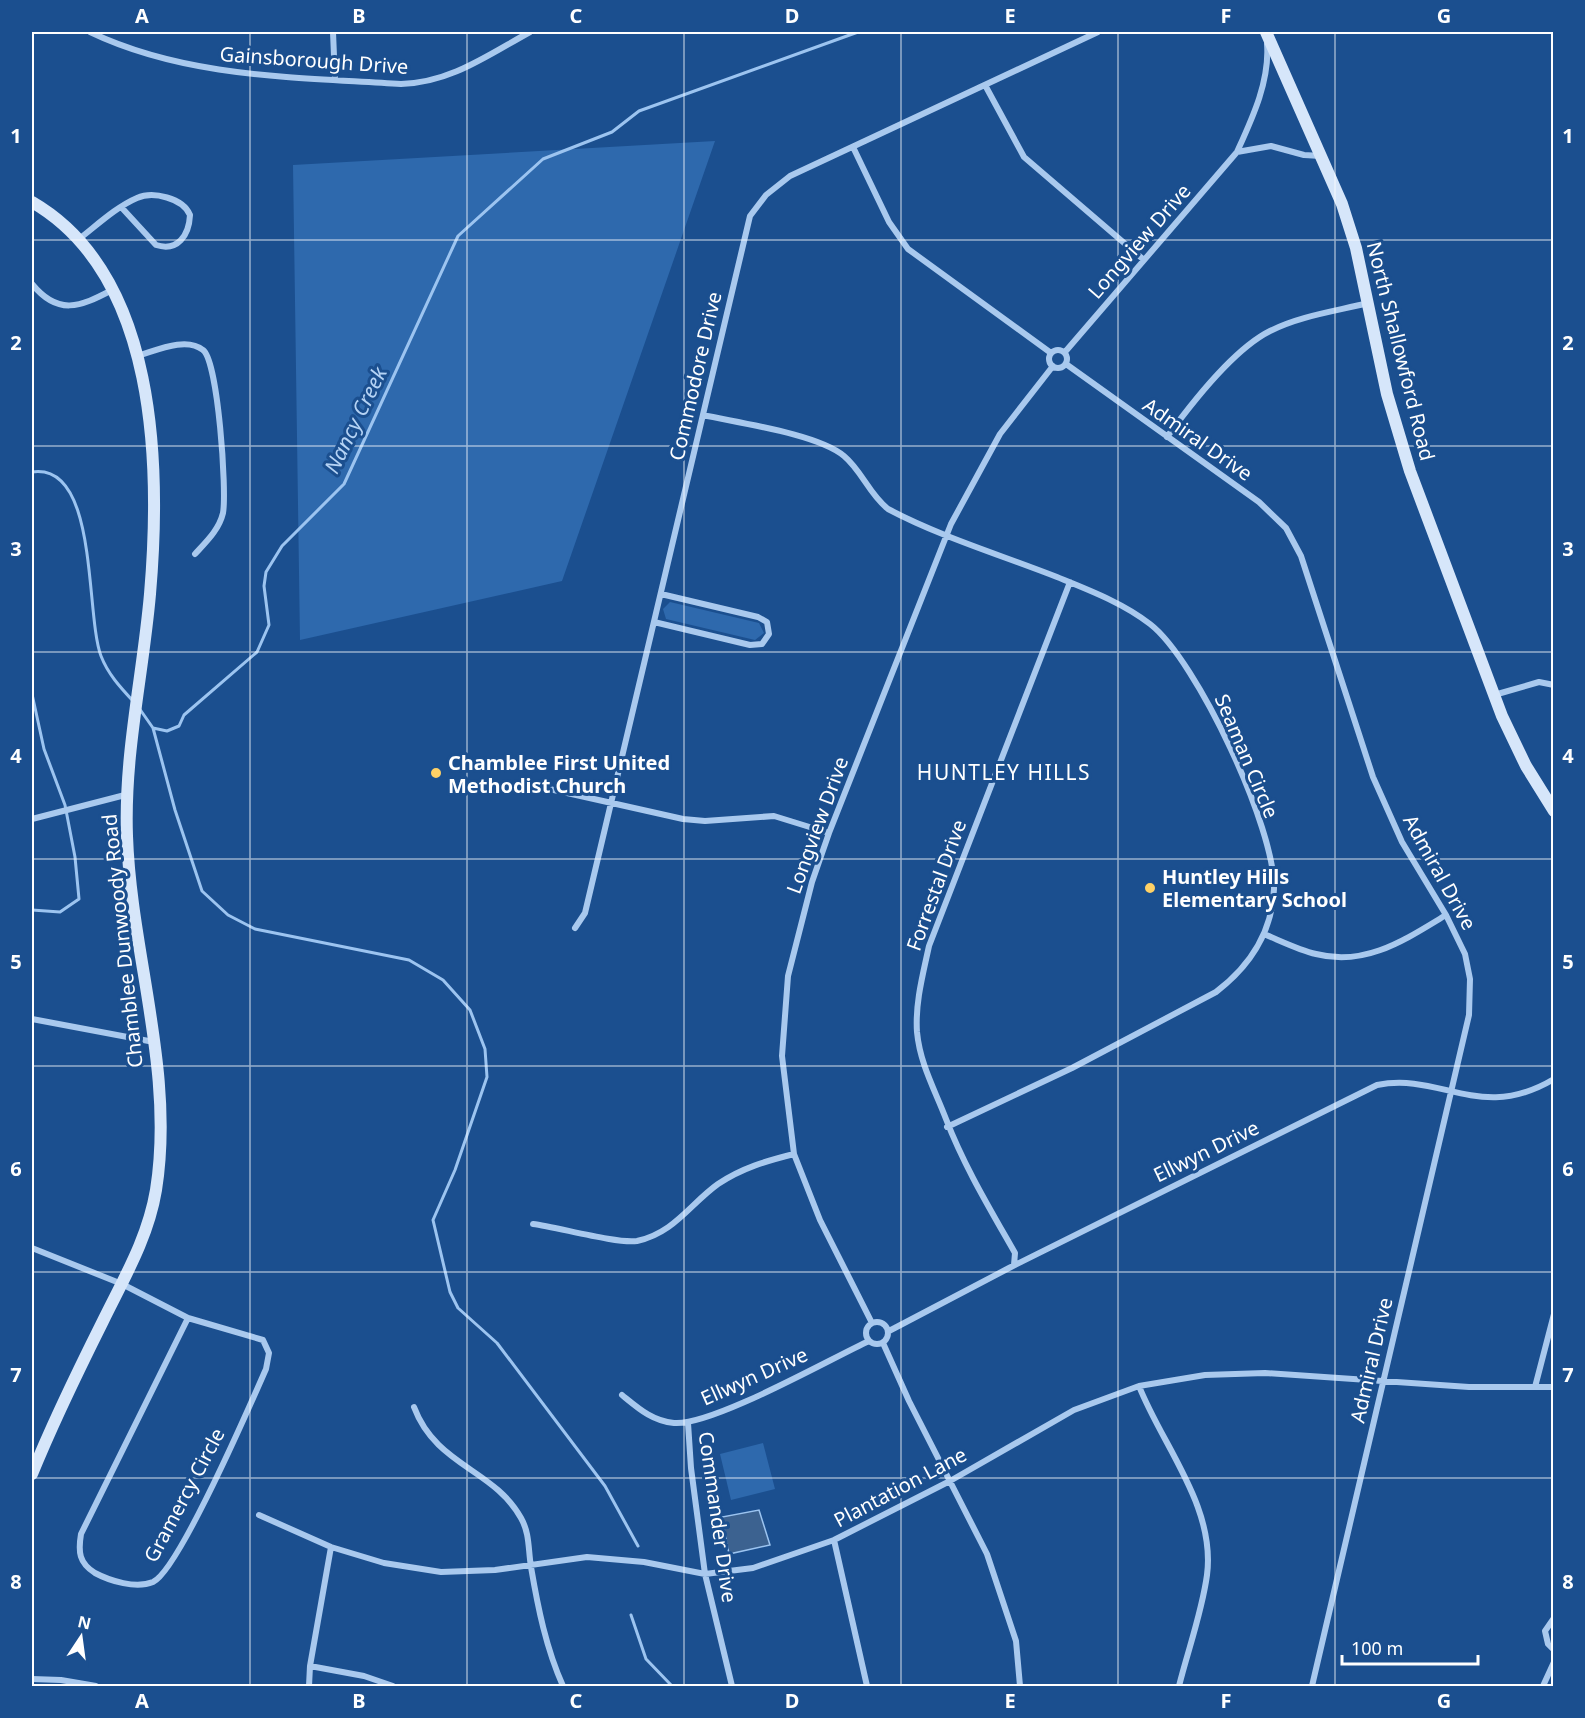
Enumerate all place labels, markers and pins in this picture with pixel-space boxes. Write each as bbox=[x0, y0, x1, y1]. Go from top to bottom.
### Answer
place label: Chamblee First United Methodist Church bbox=[448, 749, 670, 799]
marker: Chamblee First United Methodist Church bbox=[429, 766, 443, 780]
place label: Huntley Hills Elementary School bbox=[1162, 863, 1347, 913]
marker: Huntley Hills Elementary School bbox=[1143, 881, 1157, 895]

